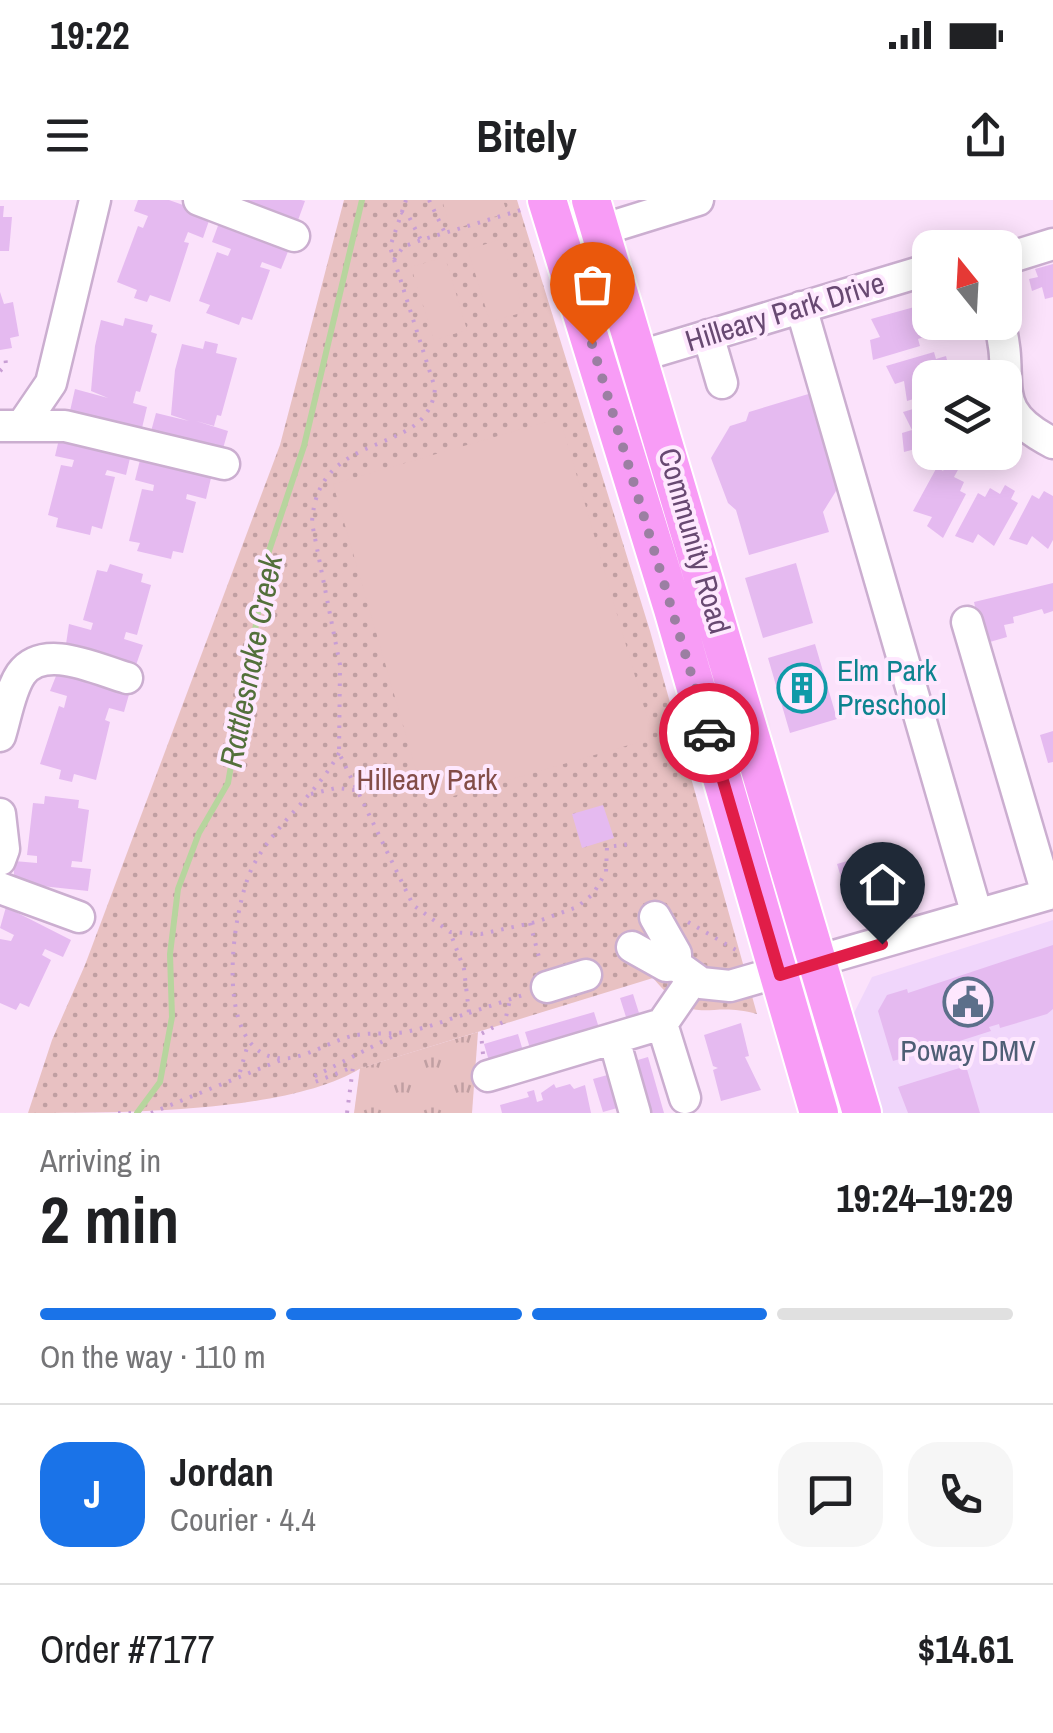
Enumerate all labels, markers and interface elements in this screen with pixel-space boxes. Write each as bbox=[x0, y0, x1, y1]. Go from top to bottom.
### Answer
text: 19:22 bbox=[50, 10, 130, 61]
text: Bitely bbox=[476, 105, 577, 166]
icon: menu bbox=[40, 108, 95, 163]
icon: share bbox=[958, 108, 1013, 163]
north arrow bbox=[912, 230, 1022, 340]
map controls bbox=[912, 230, 1022, 470]
pin bbox=[550, 242, 635, 345]
icon: bag bbox=[565, 257, 620, 312]
street label: Hilleary Park Drive bbox=[680, 262, 889, 360]
button: layers bbox=[912, 360, 1022, 470]
street label: Community Road bbox=[649, 443, 741, 638]
water label: Rattlesnake Creek bbox=[209, 550, 292, 771]
place label: Elm Park Preschool bbox=[837, 650, 946, 724]
building icon: Elm Park Preschool bbox=[776, 662, 828, 714]
courier bbox=[659, 683, 759, 783]
icon: car bbox=[682, 706, 737, 761]
park label: Hilleary Park bbox=[357, 759, 498, 799]
pin bbox=[840, 842, 925, 945]
icon: home bbox=[855, 857, 910, 912]
public building icon: Poway DMV bbox=[942, 976, 994, 1028]
place label: Poway DMV bbox=[900, 1030, 1036, 1070]
text: Arriving in bbox=[40, 1139, 161, 1182]
text: 19:24–19:29 bbox=[836, 1173, 1013, 1224]
text: 2 min bbox=[40, 1176, 179, 1263]
text: On the way · 110 m bbox=[40, 1335, 266, 1378]
button: chat bbox=[778, 1442, 883, 1547]
button: phone bbox=[908, 1442, 1013, 1547]
text: Jordan bbox=[170, 1447, 274, 1498]
text: J bbox=[84, 1469, 101, 1520]
text: Courier · 4.4 bbox=[170, 1498, 316, 1541]
text: Order #7177 bbox=[40, 1624, 215, 1675]
text: $14.61 bbox=[918, 1624, 1013, 1675]

